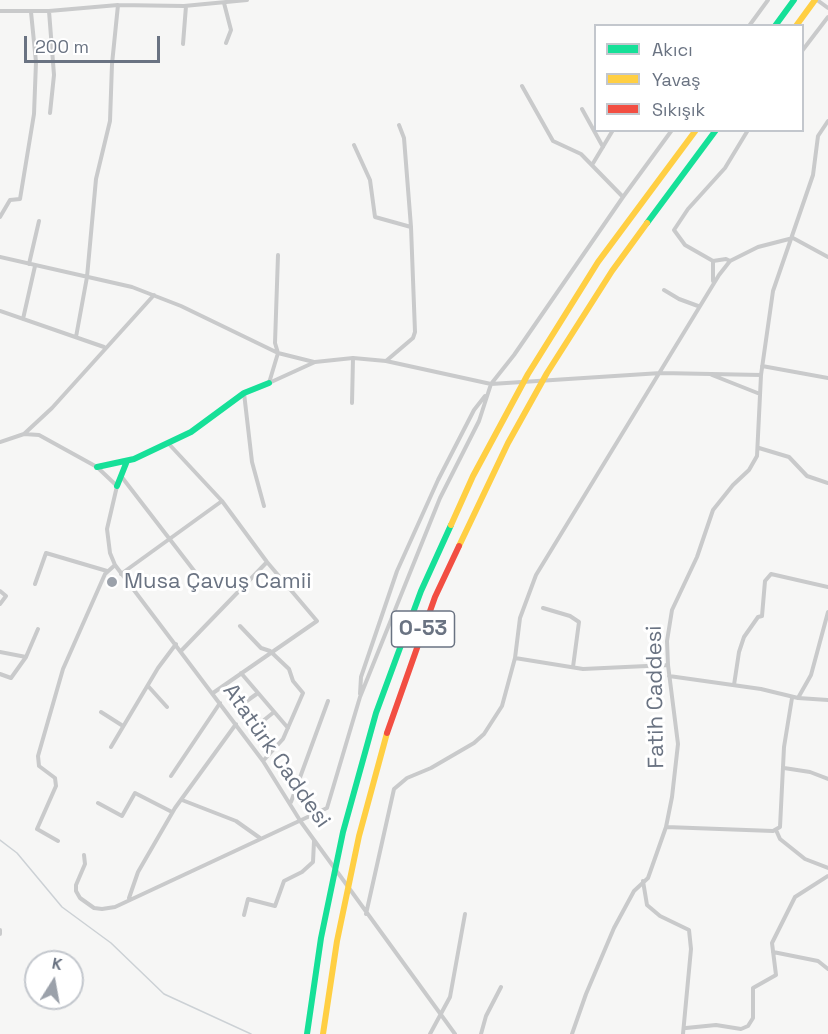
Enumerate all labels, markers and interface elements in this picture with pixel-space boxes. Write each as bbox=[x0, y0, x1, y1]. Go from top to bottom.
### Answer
scale bar bbox=[27, 24, 164, 62]
legend bbox=[594, 24, 804, 132]
text: 200 m bbox=[35, 35, 89, 58]
text: Akıcı bbox=[652, 38, 693, 61]
text: Yavaş bbox=[652, 68, 701, 91]
text: Sıkışık bbox=[652, 98, 705, 121]
place label: Musa Çavuş Camii bbox=[124, 569, 312, 595]
marker: Musa Çavuş Camii bbox=[105, 575, 119, 589]
road number: O-53 bbox=[392, 611, 454, 647]
street label: Fatih Caddesi bbox=[642, 625, 670, 769]
street label: Atatürk Caddesi bbox=[217, 679, 335, 833]
north arrow bbox=[24, 950, 84, 1010]
text: K bbox=[50, 953, 64, 975]

